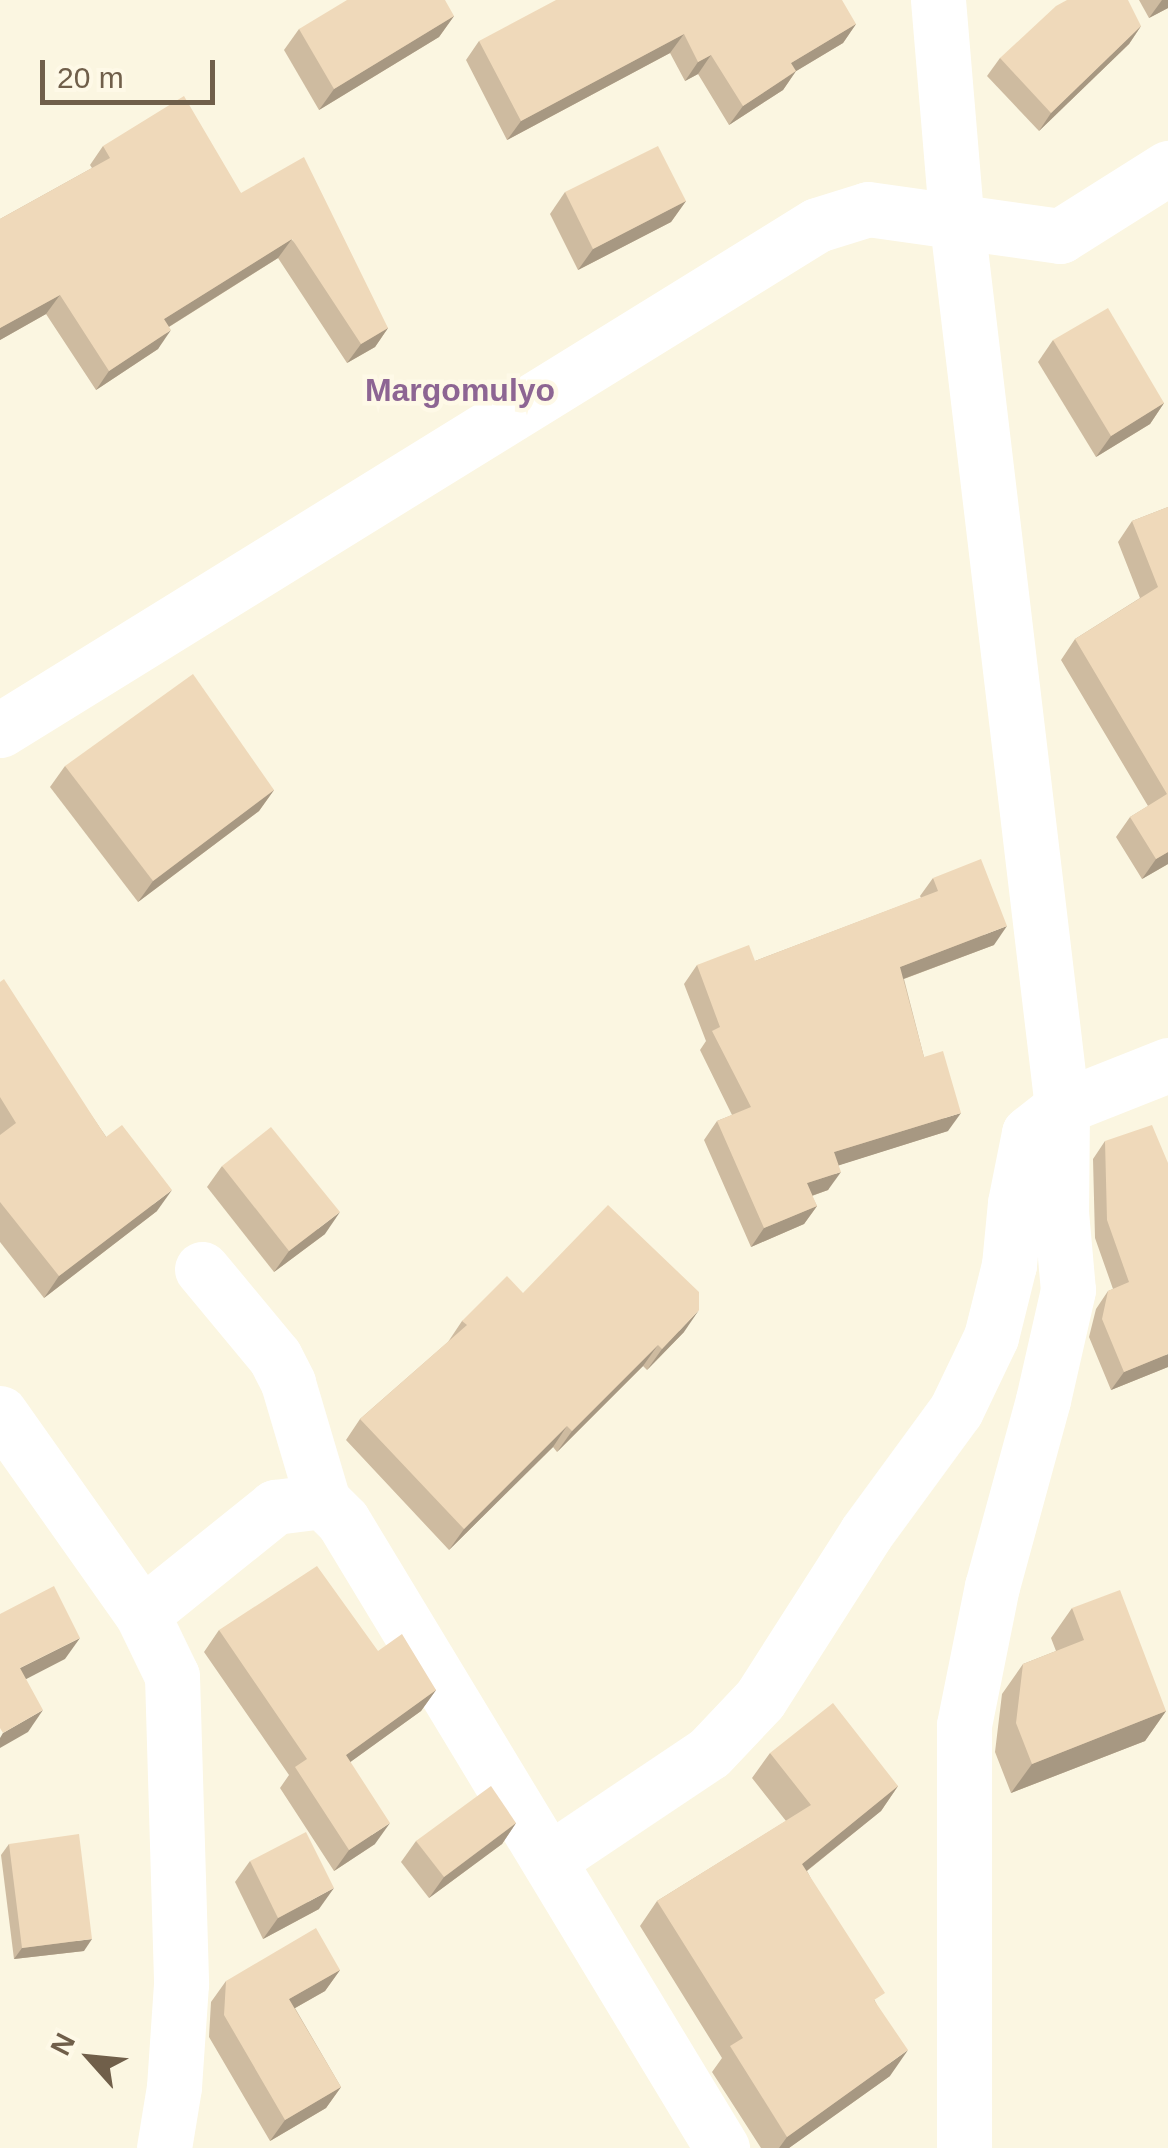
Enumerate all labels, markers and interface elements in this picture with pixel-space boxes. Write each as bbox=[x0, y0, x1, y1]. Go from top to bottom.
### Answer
scale bar bbox=[45, 40, 220, 102]
text: 20 m bbox=[57, 61, 124, 94]
district label: Margomulyo bbox=[365, 371, 555, 409]
north arrow bbox=[40, 2008, 140, 2108]
text: N bbox=[44, 2028, 81, 2060]

